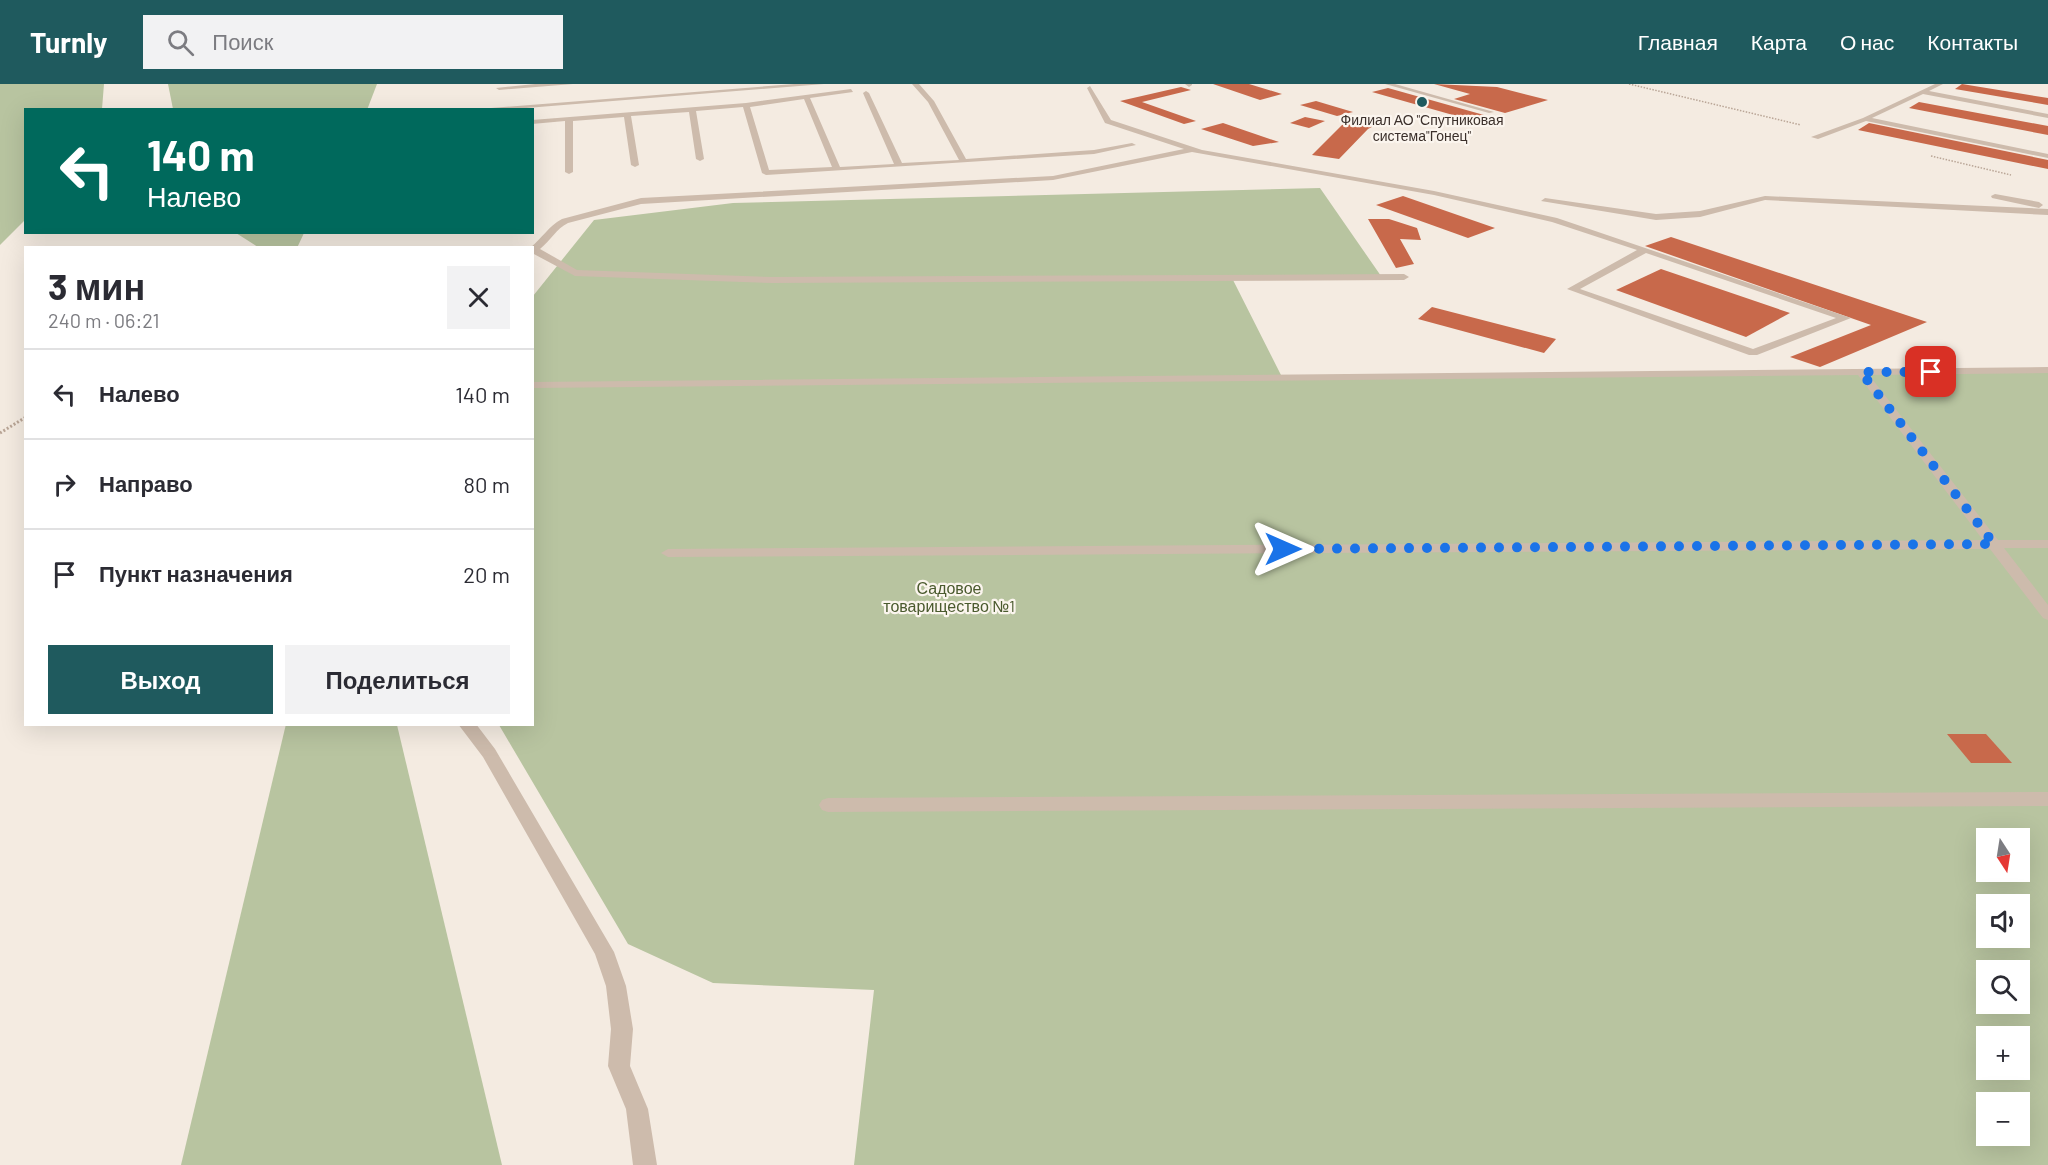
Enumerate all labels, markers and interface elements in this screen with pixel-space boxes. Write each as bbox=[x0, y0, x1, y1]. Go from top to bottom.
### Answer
search box bbox=[143, 15, 563, 69]
text: Turnly bbox=[30, 25, 107, 59]
icon: search bbox=[164, 26, 197, 59]
text: Поиск bbox=[212, 28, 273, 54]
text: Главная bbox=[1638, 29, 1718, 54]
text: Карта bbox=[1751, 29, 1807, 54]
text: О нас bbox=[1840, 29, 1894, 54]
text: Контакты bbox=[1927, 29, 2018, 54]
marker: Филиал АО "Спутниковая система"Гонец" bbox=[1415, 95, 1429, 109]
place label: Филиал АО "Спутниковая система"Гонец" bbox=[1341, 111, 1503, 144]
text: 140 m bbox=[147, 129, 255, 179]
icon: left bbox=[48, 132, 126, 210]
text: Налево bbox=[147, 180, 241, 212]
text: 3 мин bbox=[48, 264, 145, 307]
button: close bbox=[447, 266, 510, 329]
text: 240 m · 06:21 bbox=[48, 308, 160, 332]
pin bbox=[1905, 346, 1956, 397]
icon: arrive bbox=[1914, 355, 1947, 388]
icon: left bbox=[48, 378, 81, 411]
text: Налево bbox=[99, 380, 180, 406]
text: 140 m bbox=[455, 381, 510, 407]
icon: right bbox=[48, 468, 81, 501]
text: Направо bbox=[99, 470, 193, 496]
text: 80 m bbox=[464, 471, 510, 497]
position arrow bbox=[1251, 517, 1315, 581]
icon: arrive bbox=[48, 558, 81, 591]
text: Пункт назначения bbox=[99, 560, 293, 586]
text: 20 m bbox=[463, 561, 510, 587]
park label: Садовое товарищество №1 bbox=[883, 578, 1015, 615]
button: Выход bbox=[48, 645, 273, 714]
button: Поделиться bbox=[285, 645, 510, 714]
north arrow bbox=[1976, 828, 2030, 882]
map controls bbox=[1976, 828, 2030, 1146]
button: sound bbox=[1976, 894, 2030, 948]
button: search bbox=[1976, 960, 2030, 1014]
button: + bbox=[1976, 1026, 2030, 1080]
button: − bbox=[1976, 1092, 2030, 1146]

